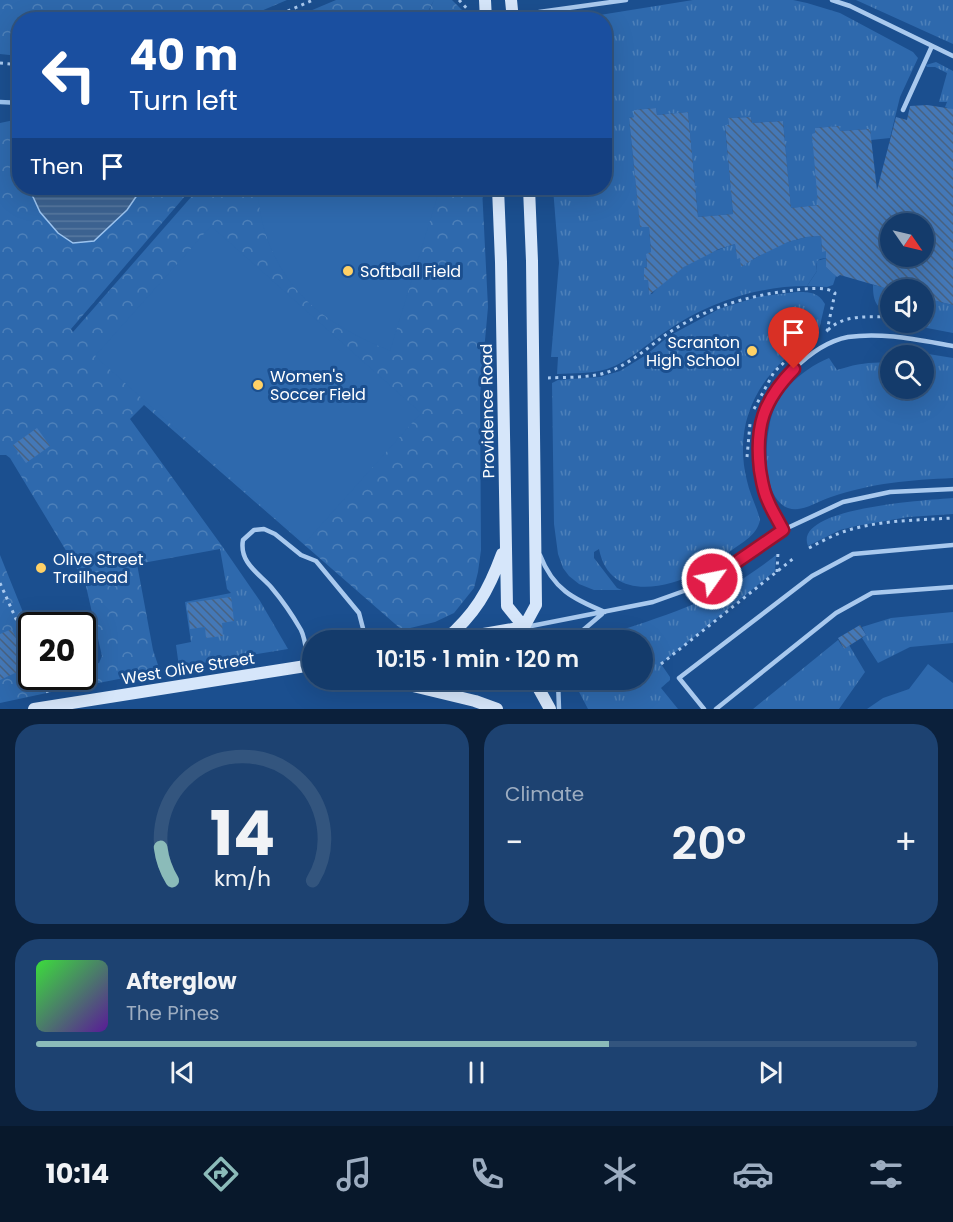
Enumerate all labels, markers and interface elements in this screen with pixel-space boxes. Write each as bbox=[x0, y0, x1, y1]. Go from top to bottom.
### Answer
text: 40 m bbox=[129, 26, 238, 85]
icon: left bbox=[30, 36, 108, 114]
text: Turn left bbox=[129, 82, 238, 119]
icon: arrive bbox=[96, 150, 129, 183]
text: Then bbox=[30, 151, 84, 182]
north arrow bbox=[880, 213, 934, 267]
map controls bbox=[880, 213, 934, 399]
place label: Softball Field bbox=[360, 260, 461, 283]
marker: Softball Field bbox=[341, 264, 355, 278]
button: sound bbox=[880, 279, 934, 333]
pin bbox=[768, 307, 819, 369]
icon: arrive bbox=[777, 316, 810, 349]
place label: Scranton High School bbox=[646, 331, 740, 372]
street label: Providence Road bbox=[475, 343, 500, 479]
marker: Scranton High School bbox=[745, 344, 759, 358]
button: search bbox=[880, 345, 934, 399]
place label: Women's Soccer Field bbox=[270, 365, 366, 406]
marker: Women's Soccer Field bbox=[251, 378, 265, 392]
position arrow bbox=[680, 547, 744, 611]
place label: Olive Street Trailhead bbox=[53, 548, 144, 589]
marker: Olive Street Trailhead bbox=[34, 561, 48, 575]
speed limit sign: 20 bbox=[18, 612, 96, 690]
text: 10:15 · 1 min · 120 m bbox=[376, 644, 579, 675]
street label: West Olive Street bbox=[120, 647, 256, 690]
text: Climate bbox=[505, 780, 584, 808]
text: 14 bbox=[209, 789, 275, 877]
text: 20° bbox=[671, 812, 746, 875]
text: − bbox=[505, 819, 523, 866]
text: + bbox=[894, 819, 917, 866]
text: km/h bbox=[213, 863, 271, 894]
text: Afterglow bbox=[126, 966, 237, 997]
text: The Pines bbox=[126, 999, 220, 1027]
icon: previous bbox=[166, 1056, 199, 1089]
icon: pause bbox=[460, 1056, 493, 1089]
icon: next bbox=[754, 1056, 787, 1089]
icon: directions bbox=[200, 1153, 242, 1195]
icon: music bbox=[333, 1153, 375, 1195]
icon: phone bbox=[466, 1153, 508, 1195]
icon: climate bbox=[599, 1153, 641, 1195]
icon: car bbox=[732, 1153, 774, 1195]
icon: filters bbox=[865, 1153, 907, 1195]
text: 10:14 bbox=[46, 1155, 109, 1192]

